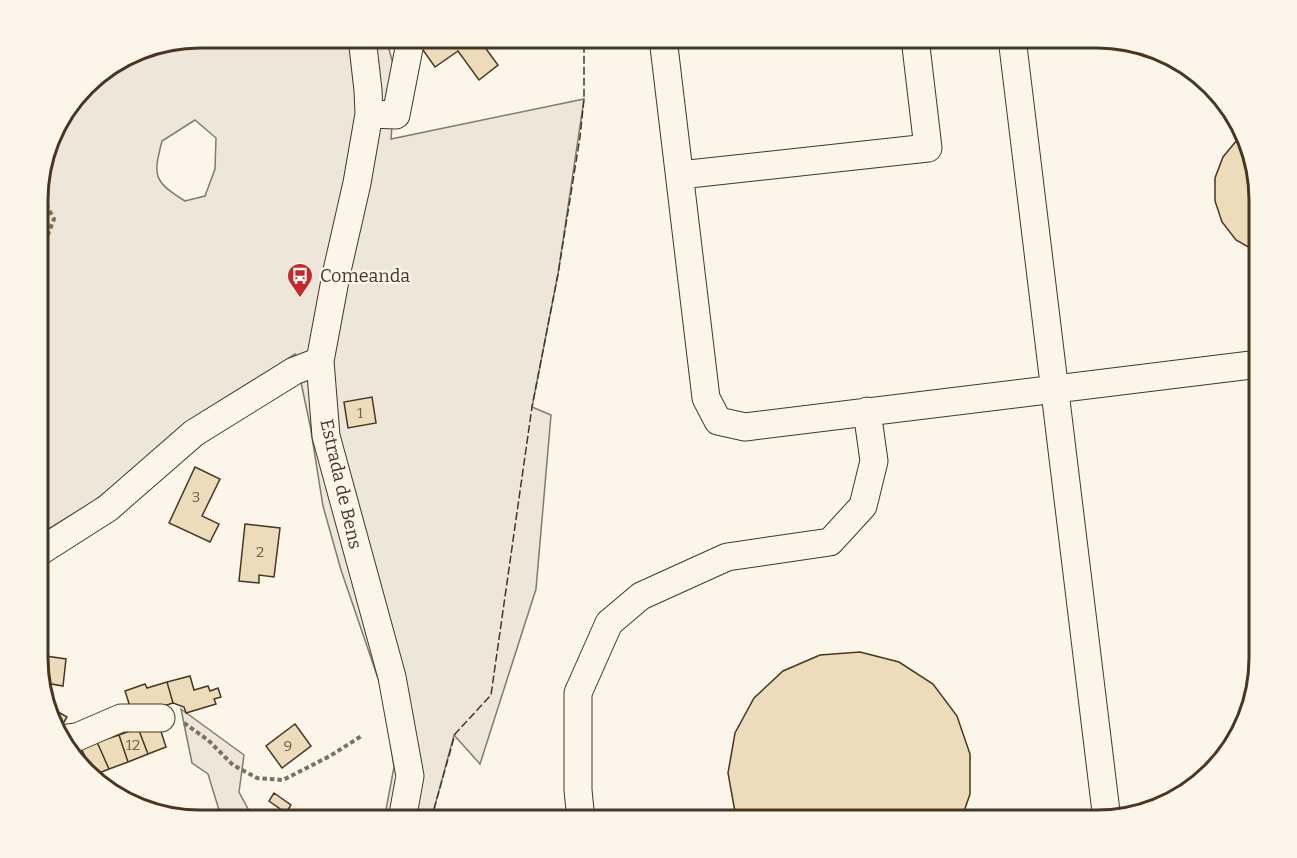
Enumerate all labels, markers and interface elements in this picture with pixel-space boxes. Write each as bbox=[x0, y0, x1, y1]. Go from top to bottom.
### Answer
bus stop icon: Comeanda bbox=[285, 261, 315, 299]
place label: Comeanda bbox=[320, 265, 410, 287]
house number: 1 bbox=[357, 404, 363, 422]
street label: Estrada de Bens bbox=[315, 417, 367, 551]
house number: 3 bbox=[192, 488, 200, 506]
house number: 2 bbox=[256, 543, 264, 561]
house number: 12 bbox=[126, 736, 140, 754]
house number: 9 bbox=[284, 737, 292, 755]

